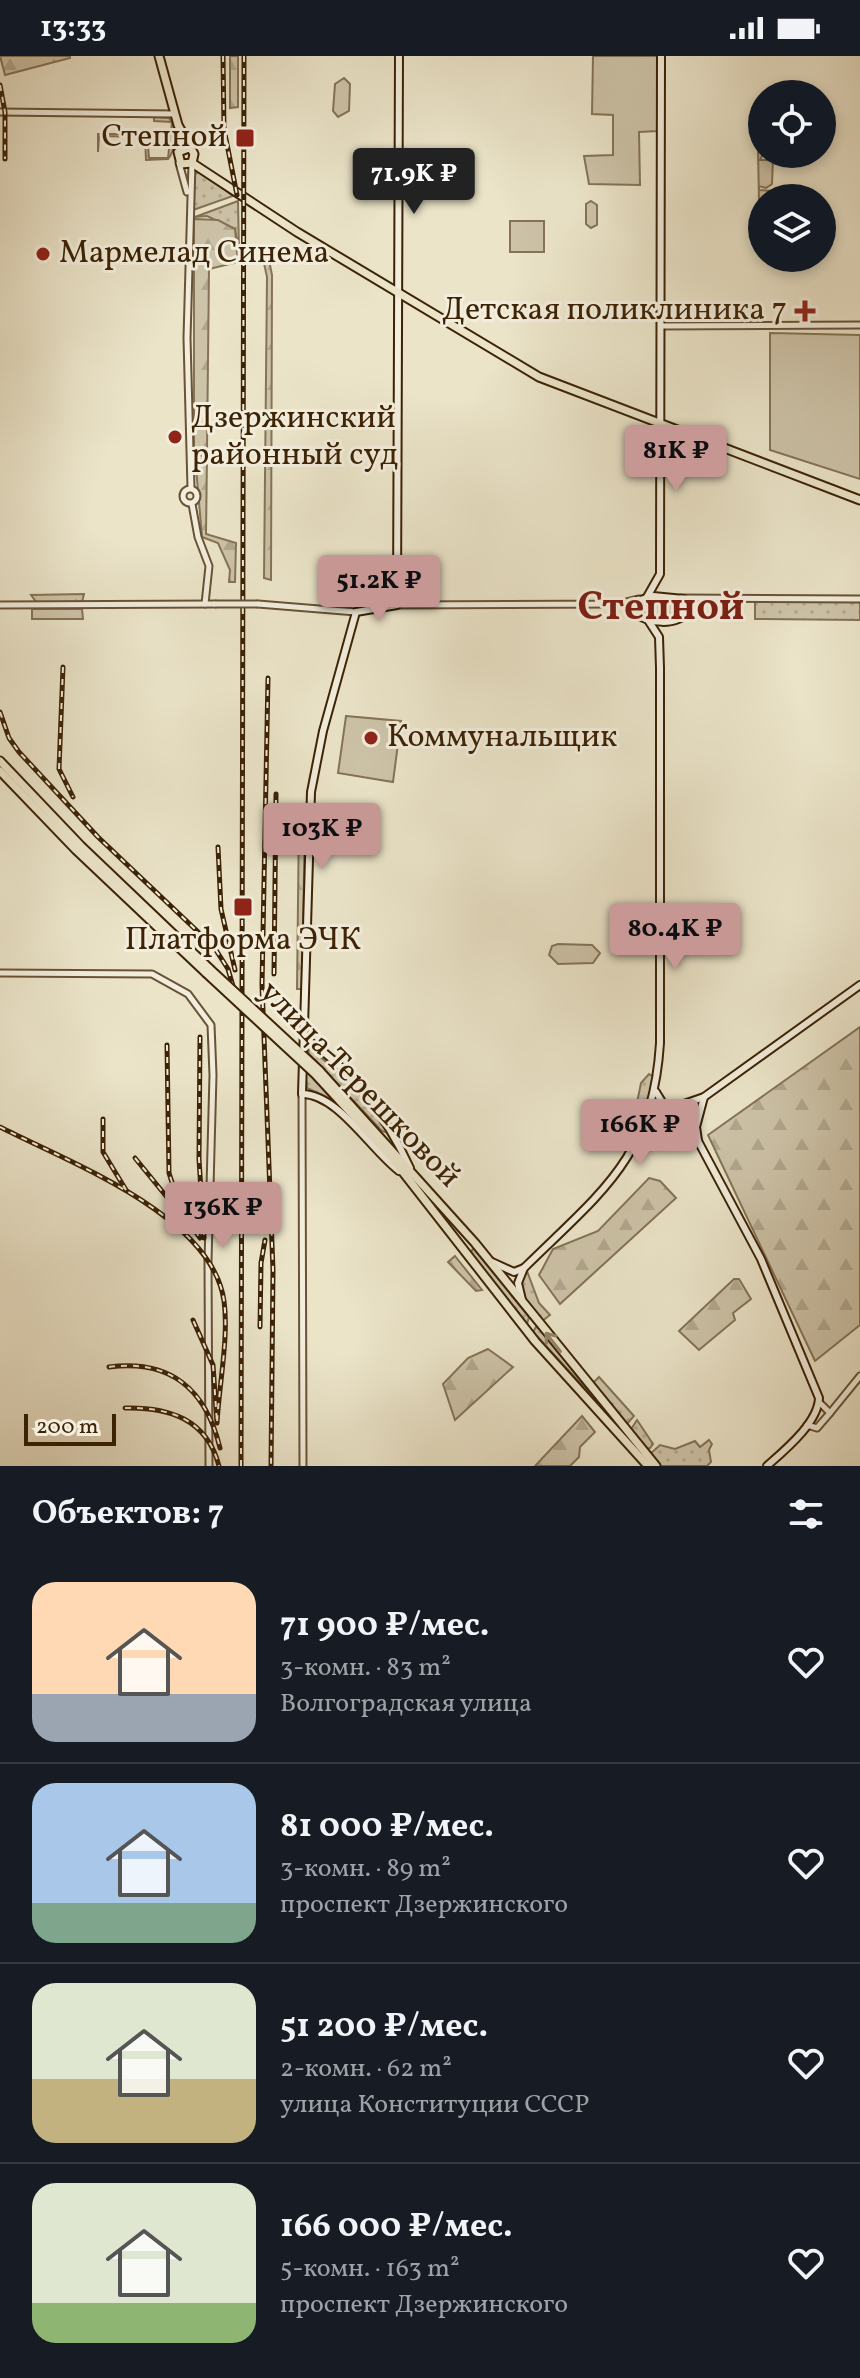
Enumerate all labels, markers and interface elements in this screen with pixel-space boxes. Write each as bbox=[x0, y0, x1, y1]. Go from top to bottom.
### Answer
text: 13:33 bbox=[40, 7, 106, 49]
map controls bbox=[748, 80, 836, 272]
button: locate bbox=[748, 80, 836, 168]
place label: Степной bbox=[101, 116, 227, 160]
marker: Степной bbox=[234, 127, 256, 149]
pin: 71.9K ₽ bbox=[340, 148, 488, 216]
text: 71.9K ₽ bbox=[371, 156, 457, 192]
button: layers bbox=[748, 184, 836, 272]
place label: Мармелад Синема bbox=[59, 232, 330, 276]
marker: Мармелад Синема bbox=[34, 245, 52, 263]
place label: Детская поликлиника 7 bbox=[442, 289, 787, 333]
marker: Детская поликлиника 7 bbox=[794, 300, 816, 322]
place label: Дзержинский районный суд bbox=[191, 397, 398, 478]
pin: 81K ₽ bbox=[620, 425, 732, 493]
marker: Дзержинский районный суд bbox=[166, 428, 184, 446]
text: 81K ₽ bbox=[643, 433, 709, 469]
pin: 51.2K ₽ bbox=[305, 555, 453, 623]
text: 51.2K ₽ bbox=[336, 563, 422, 599]
district label: Степной bbox=[577, 581, 745, 637]
place label: Коммунальщик bbox=[387, 716, 617, 760]
marker: Коммунальщик bbox=[362, 729, 380, 747]
pin: 103K ₽ bbox=[257, 803, 387, 871]
text: 103K ₽ bbox=[281, 811, 363, 847]
marker: Платформа ЭЧК bbox=[232, 896, 254, 918]
pin: 80.4K ₽ bbox=[601, 903, 749, 971]
text: 80.4K ₽ bbox=[627, 911, 723, 947]
place label: Платформа ЭЧК bbox=[125, 919, 361, 963]
street label: улица Терешковой bbox=[248, 972, 470, 1198]
pin: 166K ₽ bbox=[575, 1099, 705, 1167]
text: 166K ₽ bbox=[600, 1107, 680, 1143]
pin: 136K ₽ bbox=[158, 1182, 288, 1250]
text: 136K ₽ bbox=[183, 1190, 263, 1226]
one-way arrow bbox=[544, 1332, 561, 1353]
scale bar bbox=[24, 1410, 116, 1446]
text: 200 m bbox=[36, 1412, 98, 1443]
text: Объектов: 7 bbox=[32, 1491, 224, 1538]
icon: filters bbox=[784, 1492, 828, 1536]
text: 71 900 ₽/мес. bbox=[280, 1603, 490, 1650]
icon: home bbox=[96, 1614, 192, 1710]
icon: heart bbox=[784, 1640, 828, 1684]
text: 3-комн. · 83 m² bbox=[280, 1650, 451, 1686]
text: Волгоградская улица bbox=[280, 1686, 532, 1722]
text: 81 000 ₽/мес. bbox=[280, 1804, 494, 1851]
icon: home bbox=[96, 1815, 192, 1911]
icon: heart bbox=[784, 1841, 828, 1885]
text: 3-комн. · 89 m² bbox=[280, 1851, 451, 1887]
text: проспект Дзержинского bbox=[280, 1887, 568, 1923]
text: 51 200 ₽/мес. bbox=[280, 2004, 488, 2051]
icon: home bbox=[96, 2015, 192, 2111]
icon: heart bbox=[784, 2041, 828, 2085]
text: 2-комн. · 62 m² bbox=[280, 2051, 452, 2087]
text: улица Конституции СССР bbox=[280, 2087, 589, 2123]
text: 166 000 ₽/мес. bbox=[280, 2204, 513, 2251]
icon: home bbox=[96, 2215, 192, 2311]
icon: heart bbox=[784, 2241, 828, 2285]
text: 5-комн. · 163 m² bbox=[280, 2251, 460, 2287]
text: проспект Дзержинского bbox=[280, 2287, 568, 2323]

